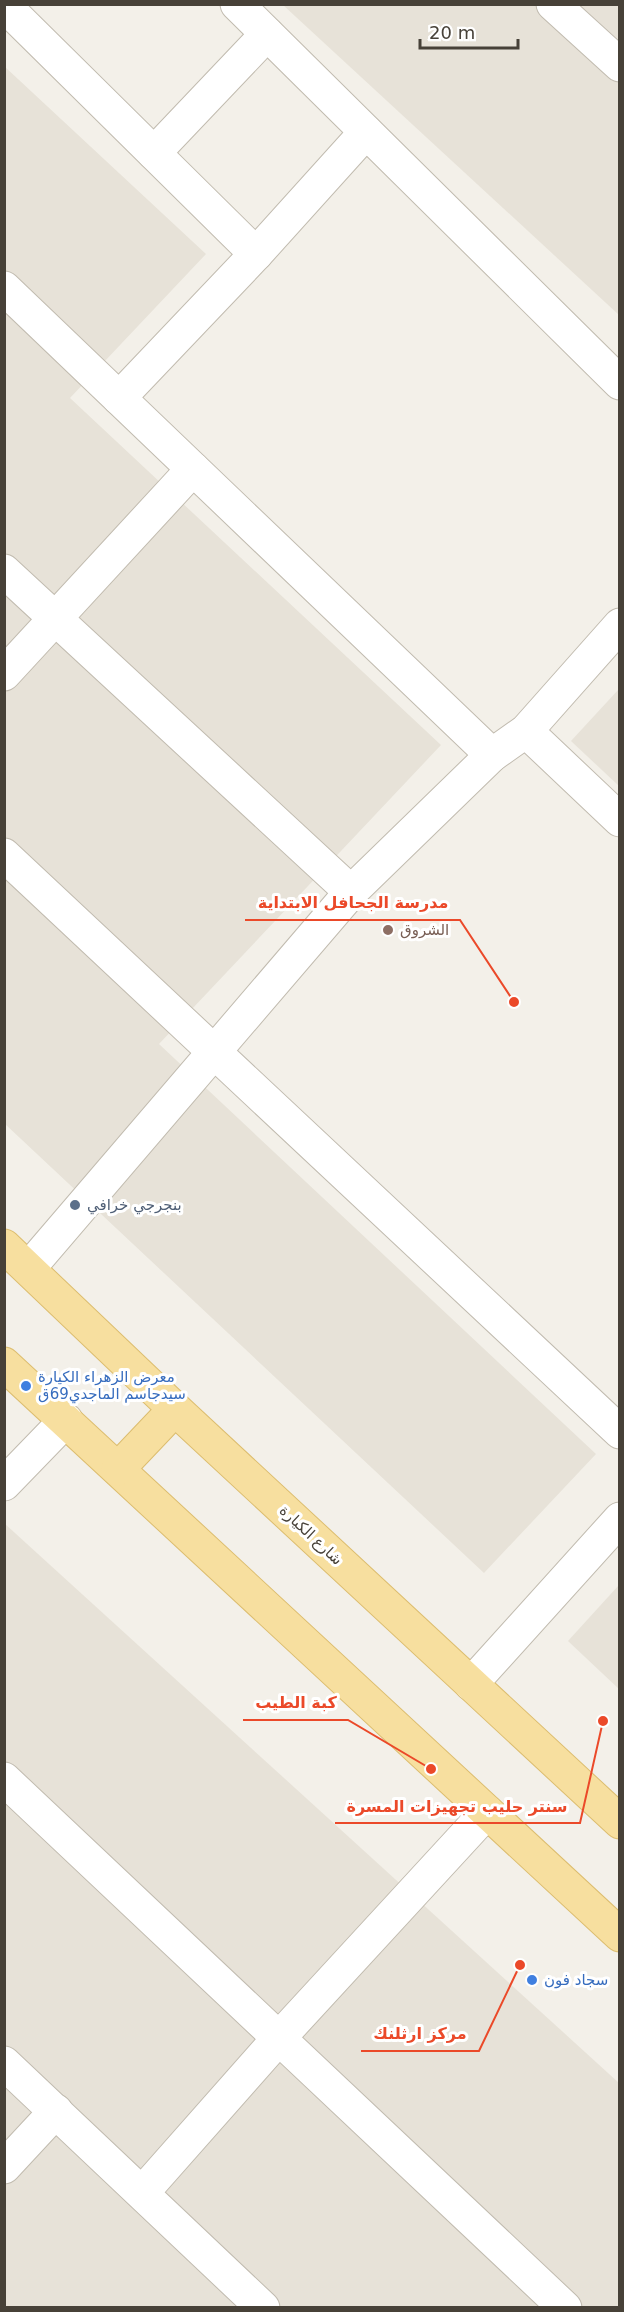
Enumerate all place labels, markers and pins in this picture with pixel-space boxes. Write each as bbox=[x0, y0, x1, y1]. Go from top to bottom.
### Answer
callout: مدرسة الجحافل الابتداية bbox=[245, 886, 460, 920]
place label: الشروق bbox=[400, 921, 449, 939]
marker: الشروق bbox=[381, 923, 395, 937]
place label: بنجرجي خرافي bbox=[87, 1196, 182, 1215]
marker: بنجرجي خرافي bbox=[68, 1198, 82, 1212]
place label: معرض الزهراء الكيارة سيدجاسم الماجدي69ق bbox=[38, 1368, 186, 1404]
marker: معرض الزهراء الكيارة سيدجاسم الماجدي69ق bbox=[19, 1379, 33, 1393]
callout: كبة الطيب bbox=[243, 1686, 348, 1720]
callout: سنتر حليب تجهيزات المسرة bbox=[335, 1789, 580, 1823]
place label: سجاد فون bbox=[544, 1971, 608, 1989]
marker: سجاد فون bbox=[525, 1973, 539, 1987]
callout: مركز ارثلنك bbox=[361, 2017, 479, 2051]

